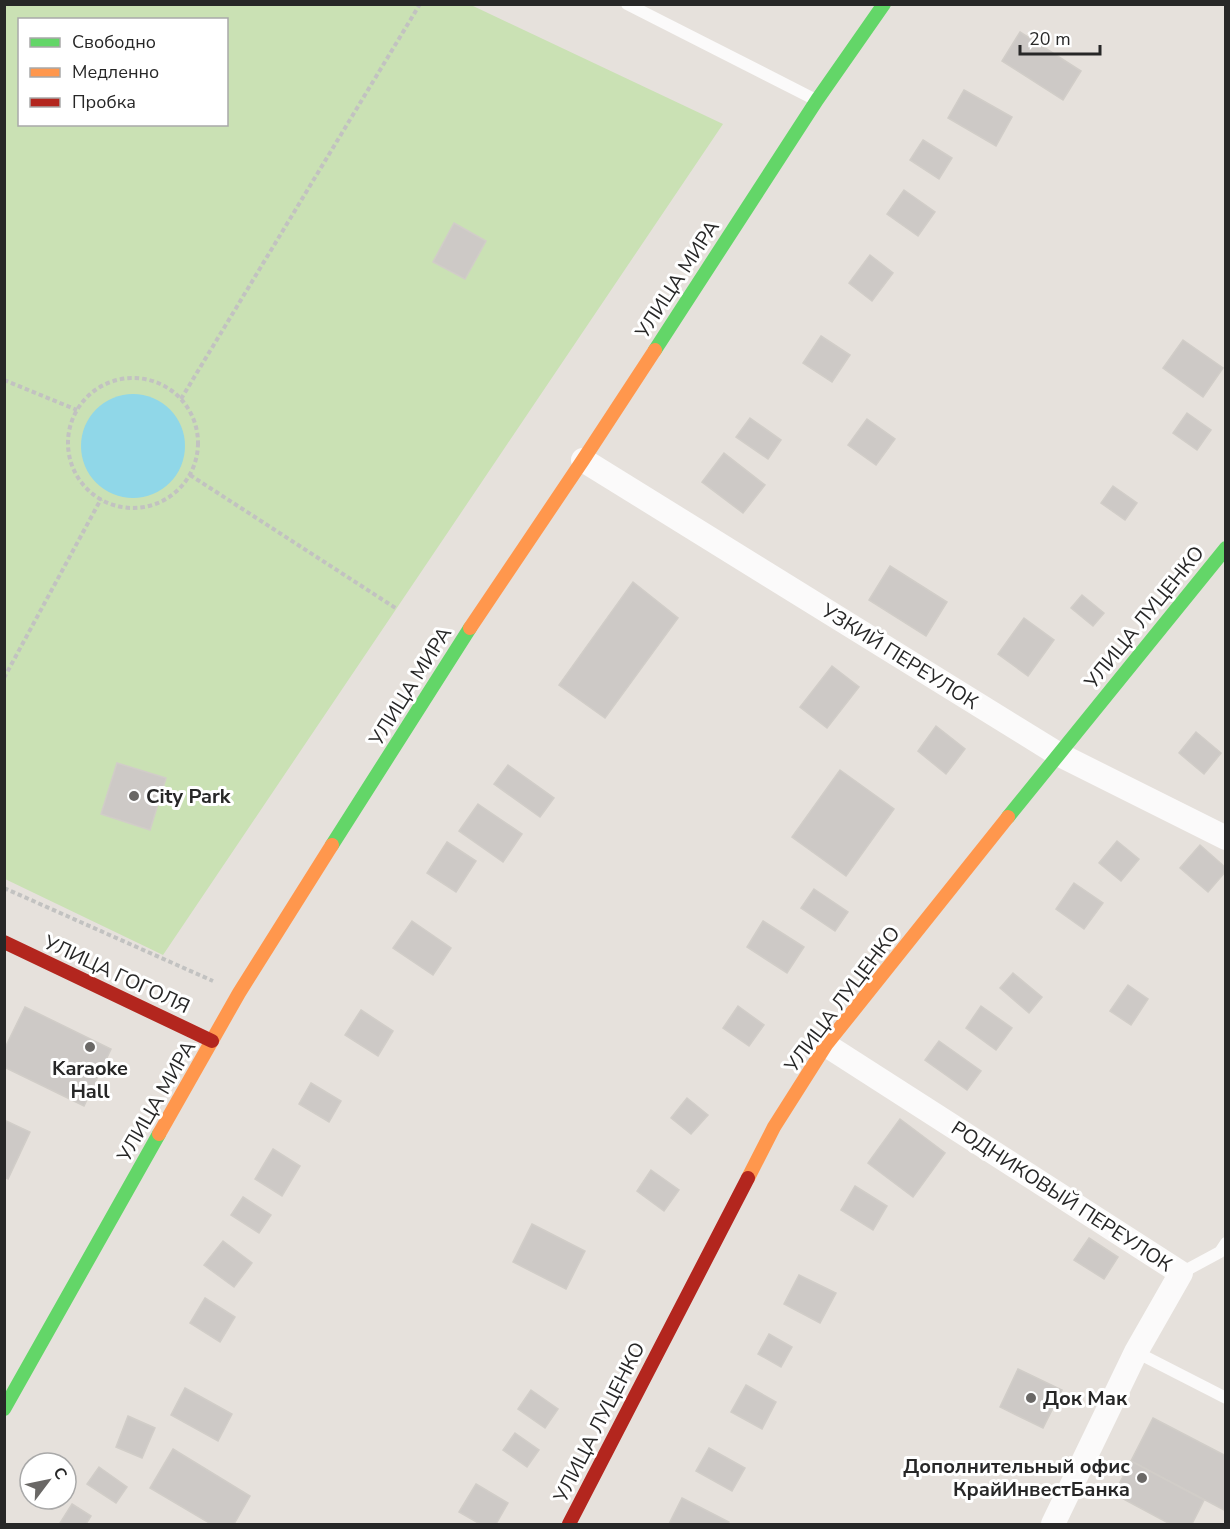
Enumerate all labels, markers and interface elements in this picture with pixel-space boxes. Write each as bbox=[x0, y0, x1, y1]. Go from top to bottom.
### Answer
legend bbox=[18, 18, 228, 126]
scale bar bbox=[1020, 18, 1100, 56]
text: 20 m bbox=[1029, 27, 1071, 51]
text: Свободно bbox=[72, 30, 156, 54]
text: Медленно bbox=[72, 60, 159, 84]
text: Пробка bbox=[72, 90, 136, 114]
street label: УЛИЦА МИРА bbox=[629, 215, 726, 344]
street label: УЛИЦА ЛУЦЕНКО bbox=[1078, 540, 1210, 695]
street label: УЗКИЙ ПЕРЕУЛОК bbox=[815, 597, 983, 716]
street label: УЛИЦА МИРА bbox=[362, 621, 458, 752]
place label: City Park bbox=[146, 783, 232, 810]
marker: City Park bbox=[127, 789, 141, 803]
street label: УЛИЦА ЛУЦЕНКО bbox=[778, 921, 906, 1079]
street label: УЛИЦА ГОГОЛЯ bbox=[38, 928, 194, 1020]
street label: УЛИЦА МИРА bbox=[110, 1035, 202, 1168]
marker: Karaoke Hall bbox=[83, 1040, 97, 1054]
place label: Karaoke Hall bbox=[52, 1055, 128, 1105]
street label: РОДНИКОВЫЙ ПЕРЕУЛОК bbox=[946, 1115, 1178, 1278]
street label: УЛИЦА ЛУЦЕНКО bbox=[547, 1337, 652, 1508]
place label: Док Мак bbox=[1043, 1385, 1128, 1412]
marker: Док Мак bbox=[1024, 1391, 1038, 1405]
north arrow bbox=[18, 1451, 78, 1511]
place label: Дополнительный офис КрайИнвестБанка bbox=[903, 1453, 1130, 1503]
text: С bbox=[48, 1463, 72, 1484]
marker: Дополнительный офис КрайИнвестБанка bbox=[1135, 1471, 1149, 1485]

